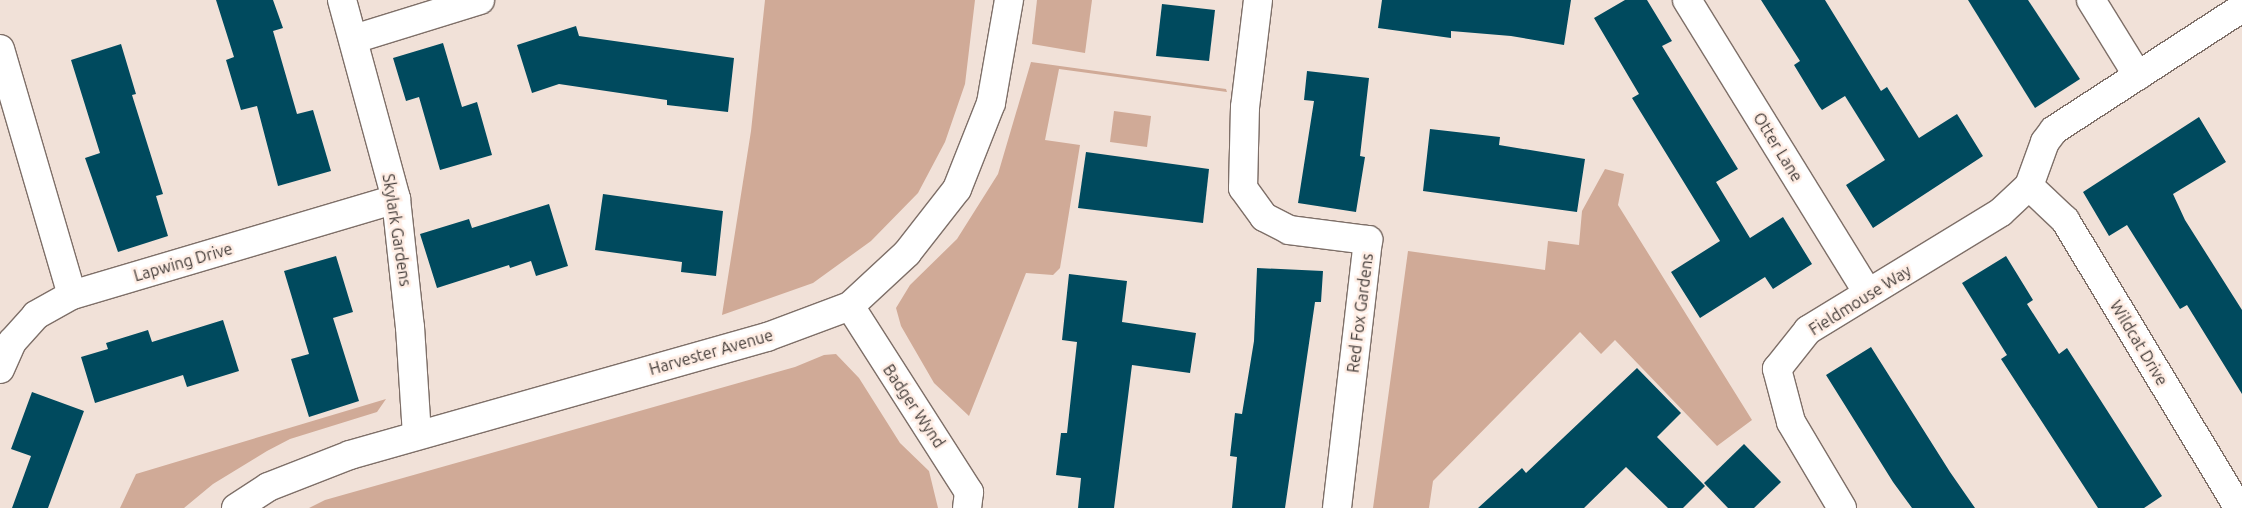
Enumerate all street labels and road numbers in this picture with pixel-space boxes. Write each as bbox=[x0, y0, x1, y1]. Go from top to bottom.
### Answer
street label: Otter Lane bbox=[1749, 109, 1807, 185]
street label: Skylark Gardens bbox=[379, 172, 415, 288]
street label: Lapwing Drive bbox=[131, 239, 235, 285]
street label: Red Fox Gardens bbox=[1343, 252, 1377, 374]
street label: Fieldmouse Way bbox=[1805, 261, 1915, 339]
street label: Wildcat Drive bbox=[2106, 297, 2172, 389]
street label: Harvester Avenue bbox=[647, 325, 775, 379]
street label: Badger Wynd bbox=[879, 361, 949, 451]

